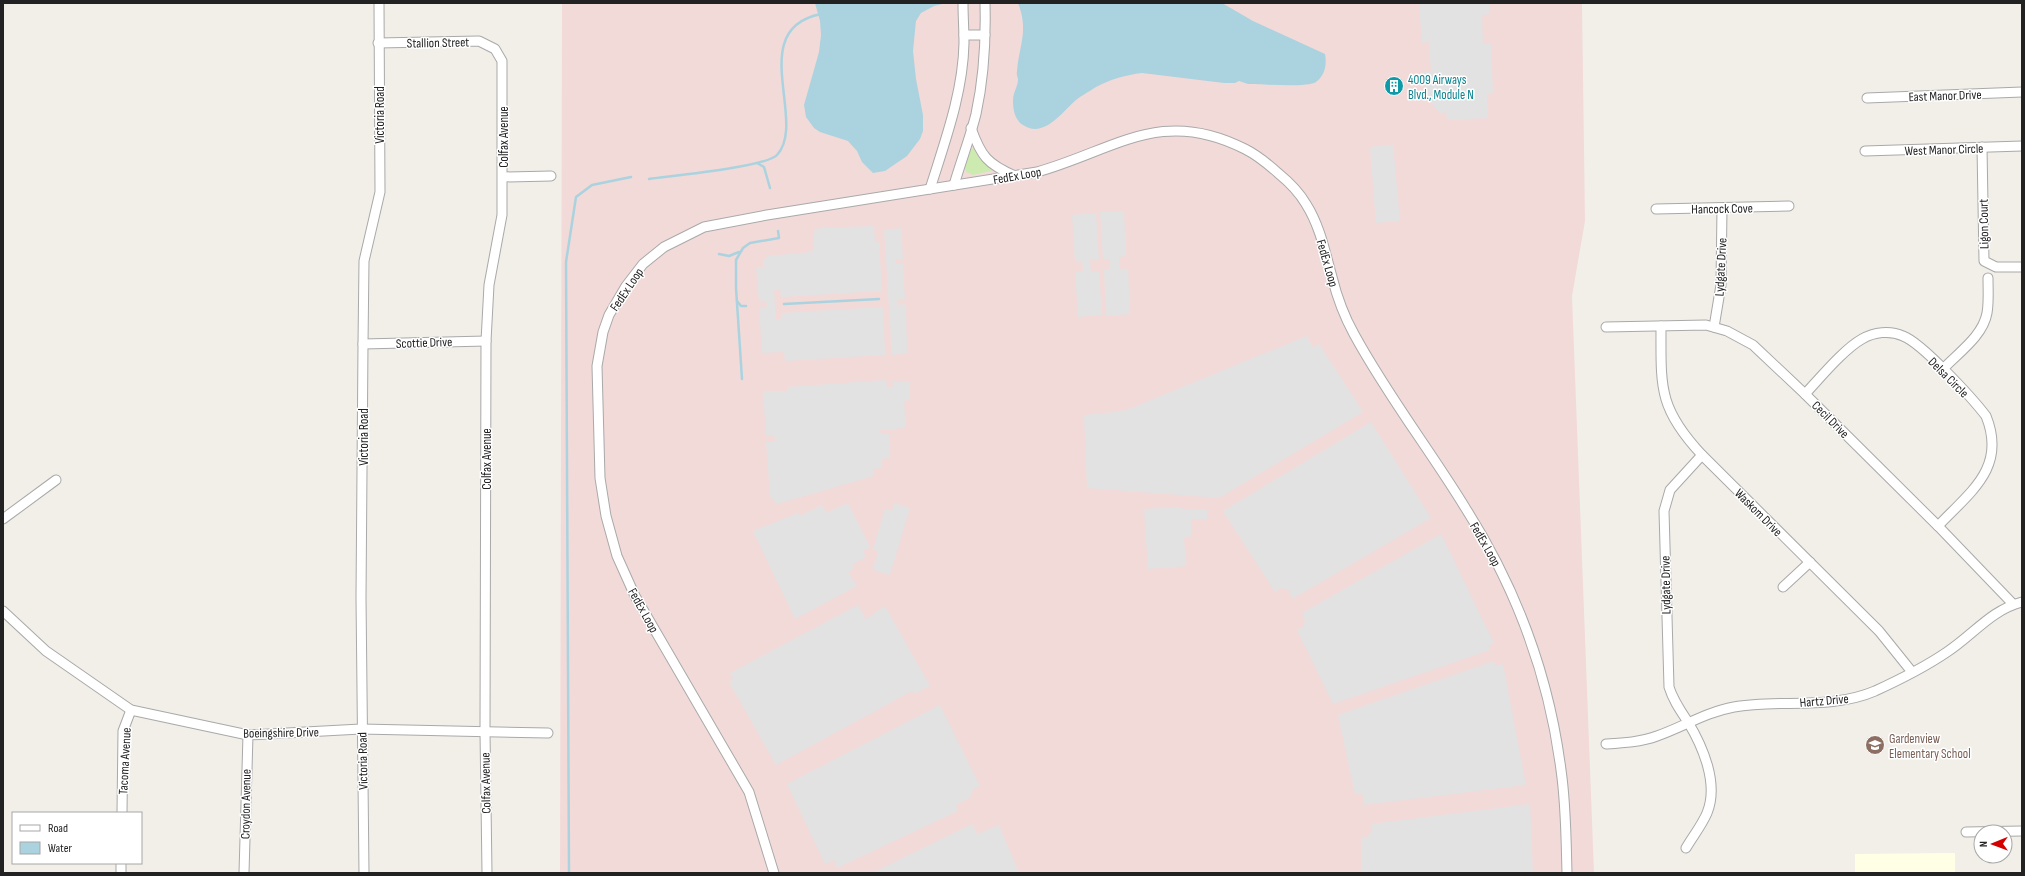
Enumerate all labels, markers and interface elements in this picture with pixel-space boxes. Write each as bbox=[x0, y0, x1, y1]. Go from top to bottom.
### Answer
street label: Stallion Street bbox=[407, 34, 469, 52]
place label: 4009 Airways Blvd., Module N bbox=[1408, 72, 1474, 103]
building icon: 4009 Airways Blvd., Module N bbox=[1383, 75, 1405, 97]
street label: Victoria Road bbox=[372, 86, 388, 144]
street label: East Manor Drive bbox=[1908, 87, 1982, 105]
street label: Colfax Avenue bbox=[496, 106, 512, 168]
street label: West Manor Circle bbox=[1904, 141, 1984, 159]
street label: FedEx Loop bbox=[992, 164, 1042, 188]
street label: Ligon Court bbox=[1976, 199, 1992, 249]
street label: Hancock Cove bbox=[1691, 200, 1753, 218]
street label: Lydgate Drive bbox=[1711, 237, 1731, 297]
street label: FedEx Loop bbox=[1313, 238, 1341, 289]
street label: FedEx Loop bbox=[607, 265, 647, 314]
street label: Scottie Drive bbox=[396, 334, 453, 352]
street label: Delsa Circle bbox=[1925, 354, 1972, 401]
street label: Cecil Drive bbox=[1808, 398, 1852, 442]
street label: Victoria Road bbox=[356, 408, 372, 466]
street label: Colfax Avenue bbox=[479, 428, 495, 490]
street label: Waskom Drive bbox=[1731, 485, 1786, 540]
street label: FedEx Loop bbox=[1466, 519, 1504, 570]
street label: Lydgate Drive bbox=[1657, 555, 1675, 614]
street label: FedEx Loop bbox=[624, 585, 662, 636]
street label: Hartz Drive bbox=[1799, 691, 1849, 711]
street label: Boeingshire Drive bbox=[243, 724, 319, 742]
street label: Tacoma Avenue bbox=[115, 727, 135, 795]
place label: Gardenview Elementary School bbox=[1889, 731, 1971, 762]
street label: Victoria Road bbox=[354, 732, 372, 790]
school or university icon: Gardenview Elementary School bbox=[1864, 734, 1886, 756]
street label: Colfax Avenue bbox=[477, 752, 495, 814]
street label: Croydon Avenue bbox=[237, 769, 255, 839]
legend bbox=[12, 812, 142, 864]
text: Road bbox=[48, 821, 68, 836]
north arrow bbox=[1973, 824, 2013, 864]
text: Water bbox=[48, 841, 72, 856]
text: N bbox=[1977, 841, 1990, 847]

